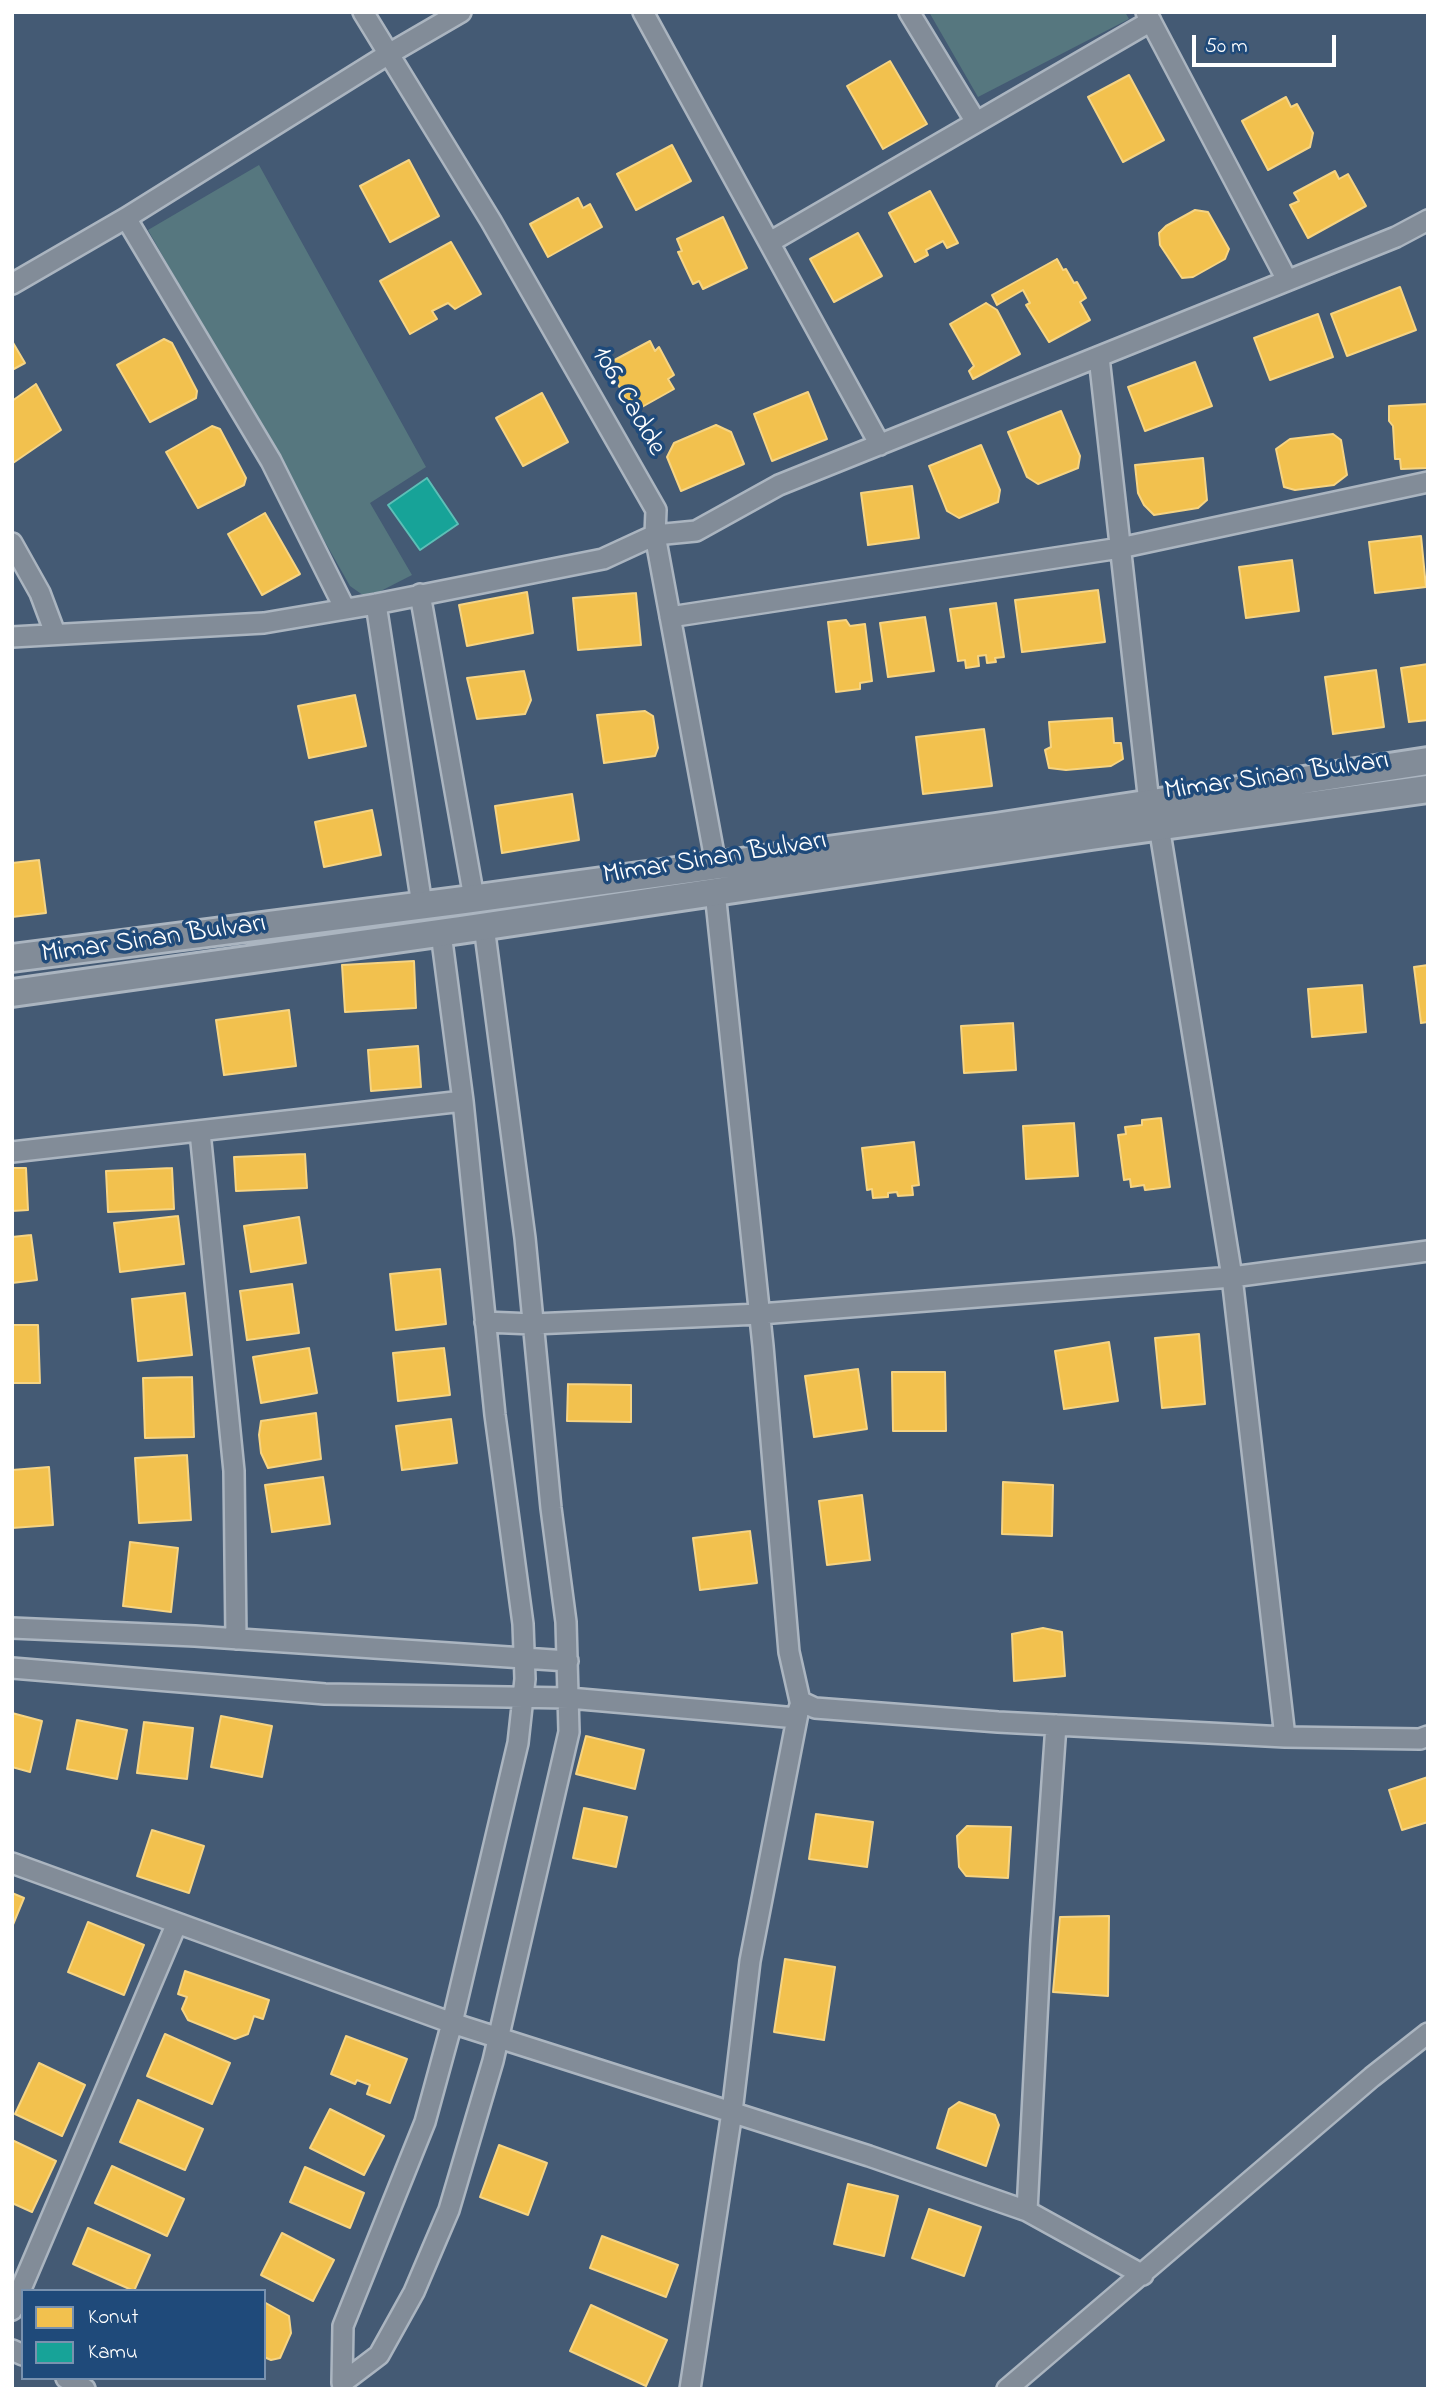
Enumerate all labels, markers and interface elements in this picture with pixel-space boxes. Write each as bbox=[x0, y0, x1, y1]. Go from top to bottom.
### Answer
scale bar bbox=[1195, 21, 1338, 65]
text: 50 m bbox=[1205, 32, 1248, 62]
street label: 106. Cadde bbox=[582, 341, 672, 463]
street label: Mimar Sinan Bulvarı bbox=[1163, 746, 1391, 810]
street label: Mimar Sinan Bulvarı bbox=[601, 826, 829, 894]
street label: Mimar Sinan Bulvarı bbox=[40, 909, 268, 973]
legend bbox=[21, 2289, 266, 2380]
text: Konut bbox=[88, 2303, 138, 2333]
text: Kamu bbox=[88, 2338, 138, 2368]

